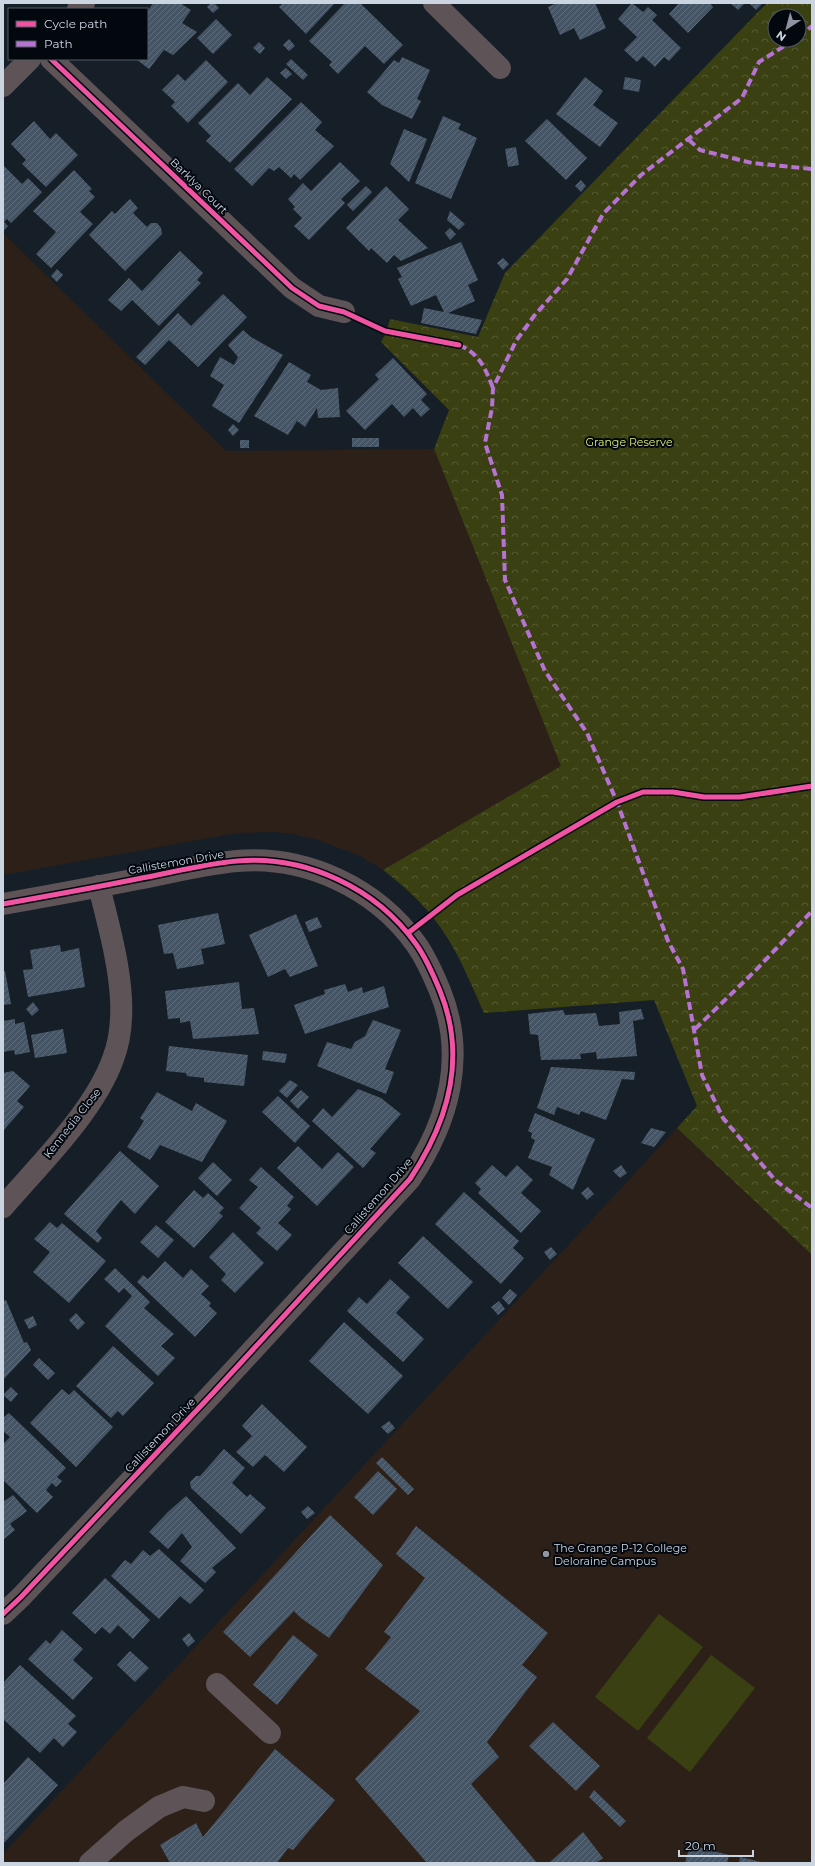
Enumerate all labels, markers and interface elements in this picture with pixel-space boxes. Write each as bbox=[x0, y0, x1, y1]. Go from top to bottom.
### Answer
legend bbox=[8, 8, 148, 60]
north arrow bbox=[767, 8, 807, 48]
text: Cycle path bbox=[44, 16, 107, 31]
text: N bbox=[773, 28, 789, 44]
text: Path bbox=[44, 36, 73, 51]
street label: Barklya Court bbox=[167, 155, 231, 217]
park label: Grange Reserve bbox=[585, 435, 673, 449]
street label: Callistemon Drive bbox=[127, 847, 225, 877]
street label: Kennedia Close bbox=[40, 1085, 104, 1161]
street label: Callistemon Drive bbox=[341, 1155, 415, 1237]
street label: Callistemon Drive bbox=[122, 1394, 198, 1475]
place label: The Grange P-12 College Deloraine Campus bbox=[554, 1541, 687, 1568]
marker: The Grange P-12 College Deloraine Campus bbox=[541, 1549, 551, 1559]
scale bar bbox=[679, 1832, 753, 1858]
text: 20 m bbox=[685, 1838, 716, 1853]

